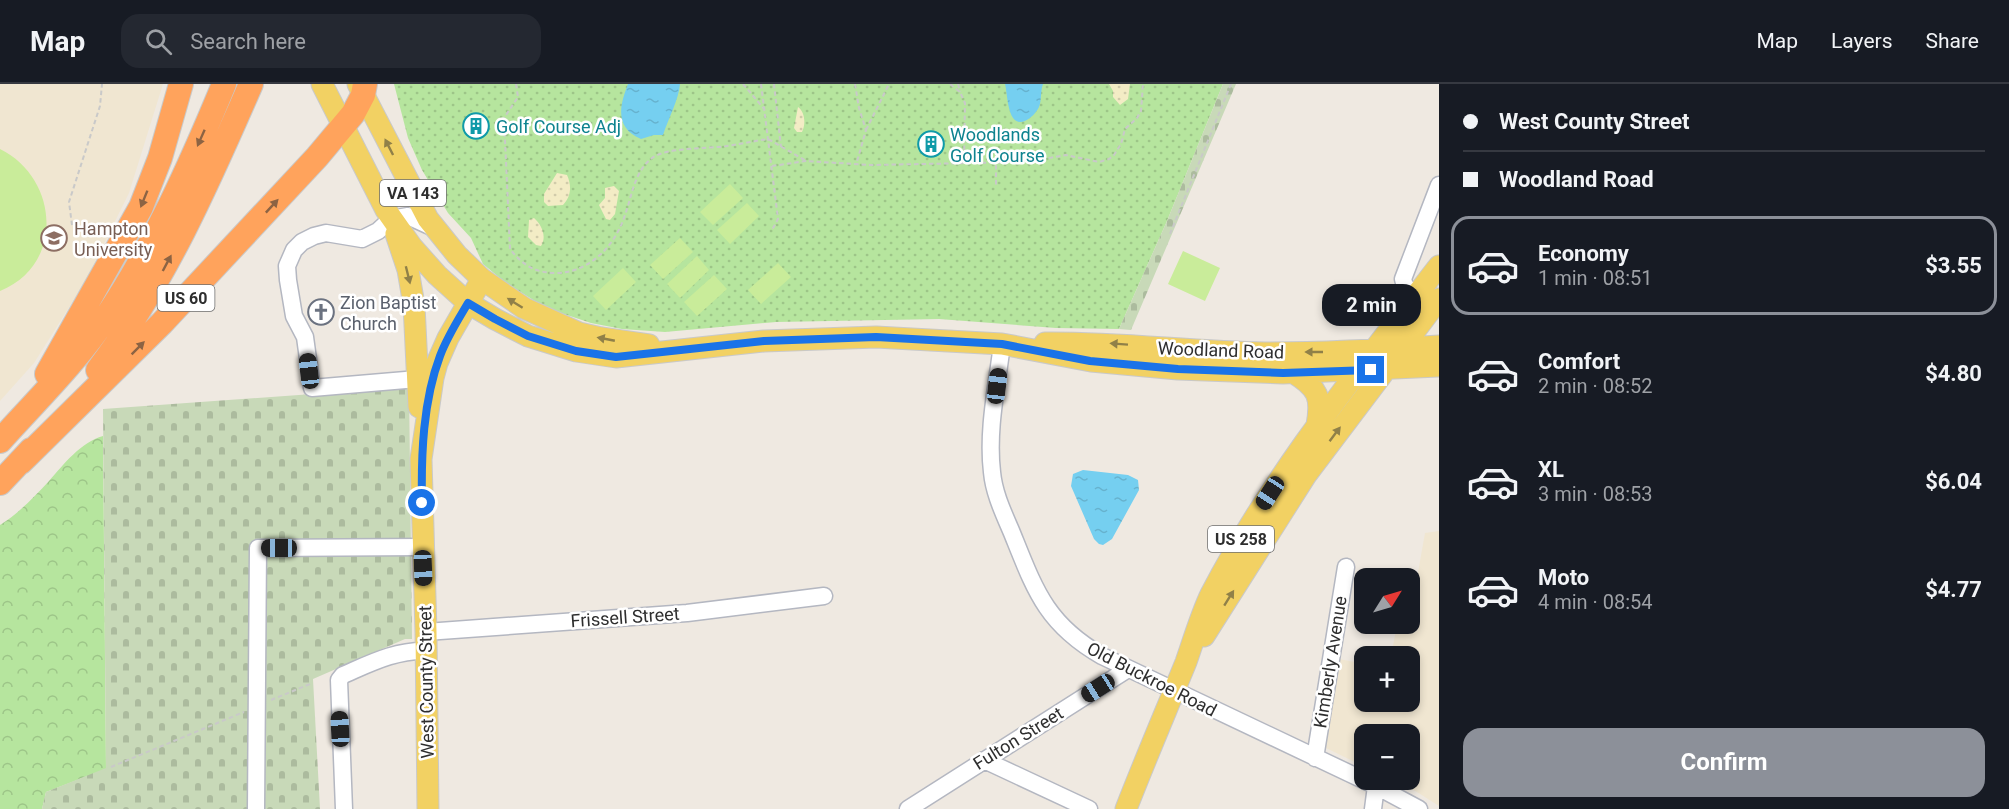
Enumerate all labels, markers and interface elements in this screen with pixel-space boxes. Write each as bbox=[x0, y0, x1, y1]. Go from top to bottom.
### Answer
search box bbox=[121, 14, 541, 68]
text: Map bbox=[30, 25, 85, 58]
icon: search bbox=[142, 25, 175, 58]
text: Search here bbox=[190, 29, 306, 54]
text: Map bbox=[1756, 29, 1798, 53]
text: Layers bbox=[1831, 29, 1892, 53]
text: Share bbox=[1925, 29, 1979, 53]
text: West County Street bbox=[1499, 109, 1690, 134]
building icon: Golf Course Adj bbox=[461, 111, 491, 141]
place label: Golf Course Adj bbox=[496, 116, 621, 137]
place label: Woodlands Golf Course bbox=[950, 124, 1044, 166]
one-way arrow bbox=[196, 129, 206, 147]
building icon: Woodlands Golf Course bbox=[916, 129, 946, 159]
one-way arrow bbox=[385, 138, 394, 155]
text: Woodland Road bbox=[1499, 167, 1654, 192]
road number: VA 143 bbox=[380, 180, 446, 206]
one-way arrow bbox=[139, 191, 149, 209]
one-way arrow bbox=[265, 199, 278, 214]
place label: Hampton University bbox=[74, 218, 153, 260]
school or university icon: Hampton University bbox=[39, 223, 69, 253]
icon: car bbox=[1466, 239, 1520, 293]
text: Economy bbox=[1538, 241, 1629, 266]
text: $3.55 bbox=[1925, 253, 1982, 278]
one-way arrow bbox=[162, 254, 172, 271]
one-way arrow bbox=[404, 265, 414, 284]
text: 1 min · 08:51 bbox=[1538, 266, 1653, 290]
callout: 2 min bbox=[1322, 283, 1420, 325]
road number: US 60 bbox=[158, 285, 214, 311]
place label: Zion Baptist Church bbox=[340, 292, 437, 334]
text: 2 min bbox=[1346, 293, 1397, 317]
church icon: Zion Baptist Church bbox=[306, 297, 336, 327]
one-way arrow bbox=[507, 297, 523, 308]
one-way arrow bbox=[597, 334, 616, 343]
street label: Woodland Road bbox=[1157, 337, 1285, 363]
one-way arrow bbox=[1109, 340, 1128, 349]
one-way arrow bbox=[130, 341, 144, 355]
one-way arrow bbox=[1304, 347, 1323, 357]
icon: car bbox=[1466, 347, 1520, 401]
text: Comfort bbox=[1538, 349, 1620, 374]
car bbox=[298, 352, 320, 390]
route end bbox=[1357, 356, 1384, 383]
text: $4.80 bbox=[1925, 361, 1982, 386]
car bbox=[986, 367, 1008, 405]
text: 2 min · 08:52 bbox=[1538, 374, 1653, 398]
one-way arrow bbox=[1329, 427, 1341, 442]
icon: car bbox=[1466, 455, 1520, 509]
text: XL bbox=[1538, 457, 1564, 482]
text: $6.04 bbox=[1925, 469, 1982, 494]
car bbox=[1253, 473, 1287, 513]
text: 3 min · 08:53 bbox=[1538, 482, 1653, 506]
route start bbox=[408, 489, 435, 516]
road number: US 258 bbox=[1208, 526, 1274, 552]
car bbox=[261, 539, 297, 557]
car bbox=[413, 550, 433, 586]
icon: car bbox=[1466, 563, 1520, 617]
text: Moto bbox=[1538, 565, 1589, 590]
north arrow bbox=[1354, 568, 1420, 634]
map controls bbox=[1354, 568, 1420, 790]
text: $4.77 bbox=[1925, 577, 1982, 602]
one-way arrow bbox=[1224, 590, 1235, 606]
text: 4 min · 08:54 bbox=[1538, 590, 1653, 614]
street label: Kimberly Avenue bbox=[1309, 594, 1351, 730]
street label: Frissell Street bbox=[570, 603, 680, 631]
street label: West County Street bbox=[414, 605, 438, 759]
street label: Old Buckroe Road bbox=[1084, 637, 1220, 721]
button: + bbox=[1354, 646, 1420, 712]
car bbox=[1078, 671, 1118, 705]
street label: Fulton Street bbox=[969, 702, 1067, 774]
car bbox=[330, 711, 350, 747]
button: − bbox=[1354, 724, 1420, 790]
button: Confirm bbox=[1463, 728, 1985, 797]

